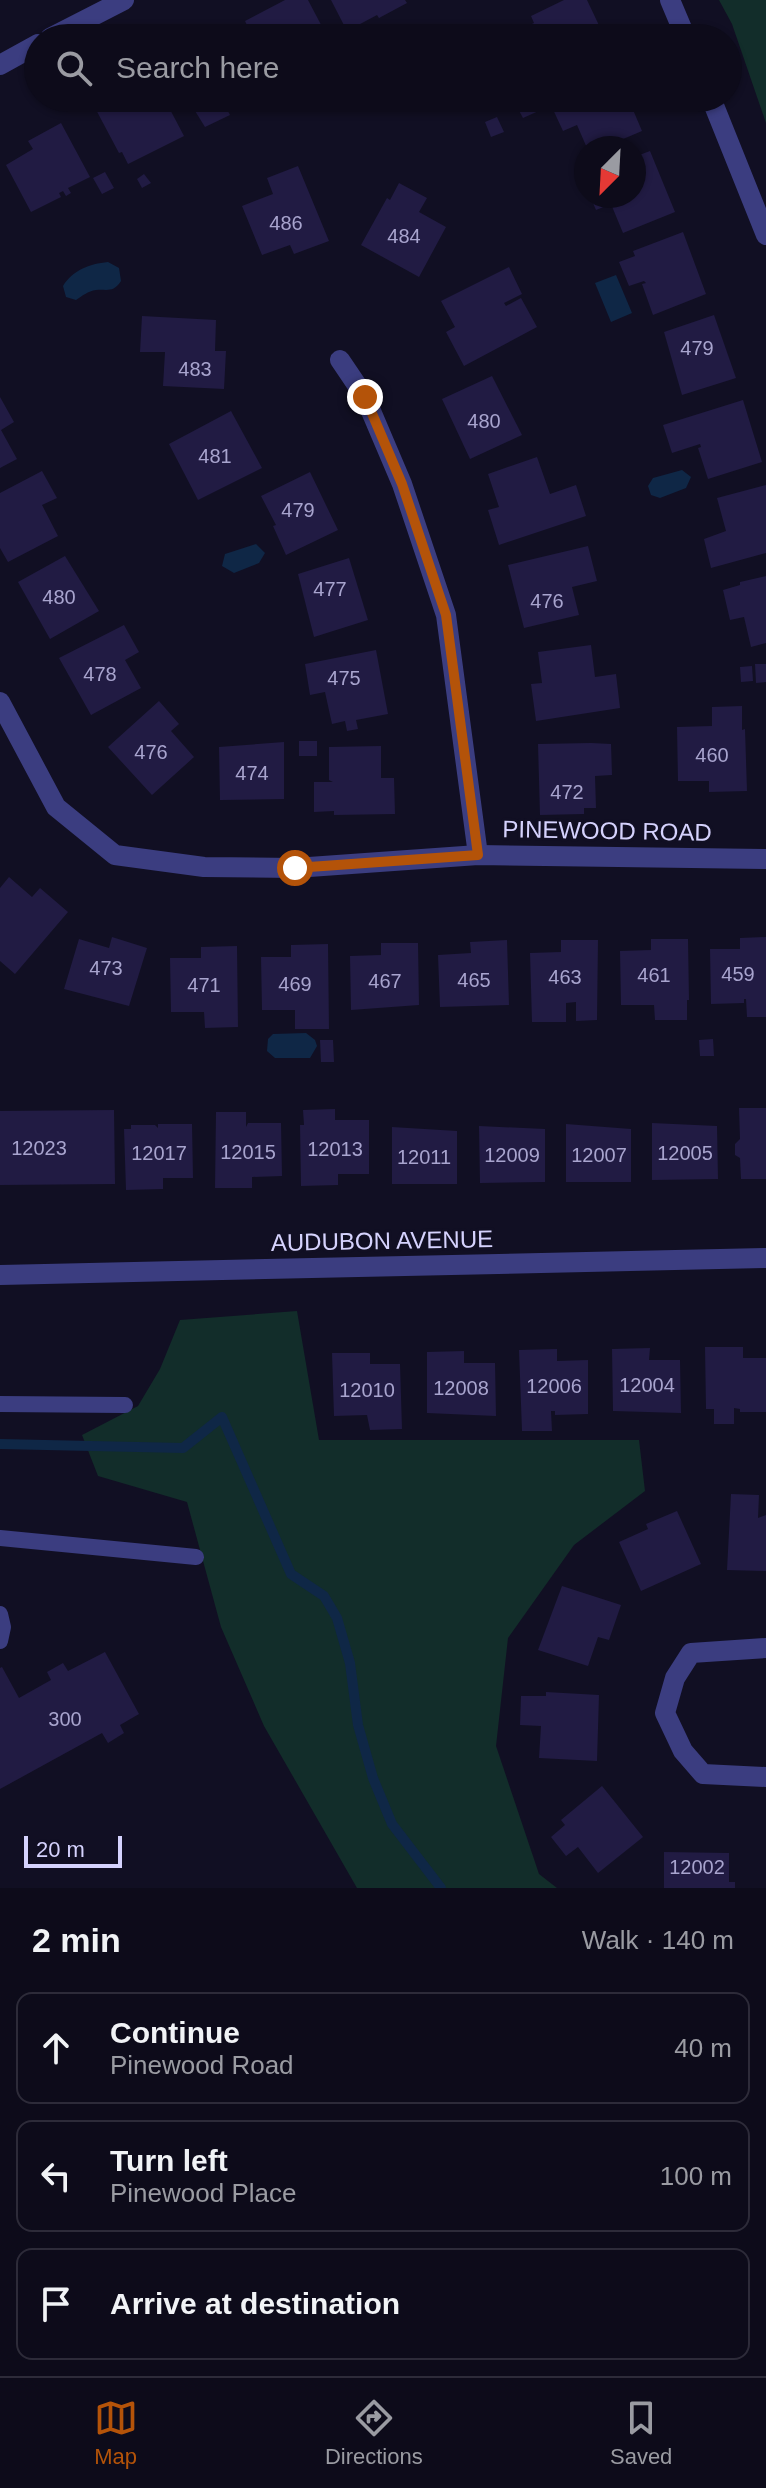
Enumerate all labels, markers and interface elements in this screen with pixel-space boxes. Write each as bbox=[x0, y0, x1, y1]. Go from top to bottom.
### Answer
search box bbox=[24, 24, 742, 112]
icon: search bbox=[52, 46, 96, 90]
text: Search here bbox=[116, 51, 279, 84]
north arrow bbox=[574, 136, 646, 208]
house number: 486 bbox=[269, 212, 303, 234]
house number: 484 bbox=[387, 225, 421, 247]
house number: 479 bbox=[680, 337, 714, 359]
house number: 483 bbox=[178, 358, 212, 380]
route end bbox=[347, 379, 383, 415]
house number: 480 bbox=[467, 410, 501, 432]
house number: 481 bbox=[198, 445, 232, 467]
house number: 479 bbox=[281, 499, 315, 521]
house number: 477 bbox=[313, 578, 347, 600]
house number: 480 bbox=[42, 586, 76, 608]
house number: 476 bbox=[530, 590, 564, 612]
house number: 478 bbox=[83, 663, 117, 685]
house number: 475 bbox=[327, 667, 361, 689]
house number: 476 bbox=[134, 741, 168, 763]
house number: 460 bbox=[695, 744, 729, 766]
house number: 474 bbox=[235, 762, 269, 784]
house number: 472 bbox=[550, 781, 584, 803]
street label: PINEWOOD ROAD bbox=[502, 815, 712, 846]
route start bbox=[277, 850, 313, 886]
house number: 473 bbox=[89, 957, 123, 979]
house number: 459 bbox=[721, 963, 755, 985]
house number: 461 bbox=[637, 964, 671, 986]
house number: 463 bbox=[548, 966, 582, 988]
house number: 465 bbox=[457, 969, 491, 991]
house number: 467 bbox=[368, 970, 402, 992]
house number: 469 bbox=[278, 973, 312, 995]
house number: 471 bbox=[187, 974, 221, 996]
house number: 12023 bbox=[11, 1137, 67, 1159]
house number: 12013 bbox=[307, 1138, 363, 1160]
house number: 12015 bbox=[220, 1141, 276, 1163]
house number: 12017 bbox=[131, 1142, 187, 1164]
house number: 12005 bbox=[657, 1142, 713, 1164]
house number: 12009 bbox=[484, 1144, 540, 1166]
house number: 12007 bbox=[571, 1144, 627, 1166]
house number: 12011 bbox=[397, 1146, 451, 1168]
street label: AUDUBON AVENUE bbox=[271, 1225, 493, 1256]
house number: 12004 bbox=[619, 1374, 675, 1396]
house number: 12006 bbox=[526, 1375, 582, 1397]
house number: 12008 bbox=[433, 1377, 489, 1399]
house number: 12010 bbox=[339, 1379, 395, 1401]
house number: 300 bbox=[48, 1708, 82, 1730]
scale bar bbox=[24, 1832, 122, 1868]
text: 20 m bbox=[36, 1837, 85, 1862]
house number: 12002 bbox=[669, 1856, 725, 1878]
text: 2 min bbox=[32, 1921, 121, 1959]
text: Walk · 140 m bbox=[582, 1925, 734, 1955]
text: Continue bbox=[110, 2016, 240, 2049]
icon: ahead bbox=[34, 2026, 78, 2070]
text: 40 m bbox=[674, 2033, 732, 2063]
text: Pinewood Road bbox=[110, 2050, 294, 2080]
text: Turn left bbox=[110, 2144, 228, 2177]
icon: left bbox=[34, 2154, 78, 2198]
text: 100 m bbox=[660, 2161, 732, 2191]
text: Pinewood Place bbox=[110, 2178, 296, 2208]
icon: arrive bbox=[34, 2282, 78, 2326]
text: Arrive at destination bbox=[110, 2287, 400, 2320]
tab: Map bbox=[94, 2396, 138, 2470]
tab: Directions bbox=[325, 2396, 423, 2470]
tab: Saved bbox=[610, 2396, 672, 2470]

